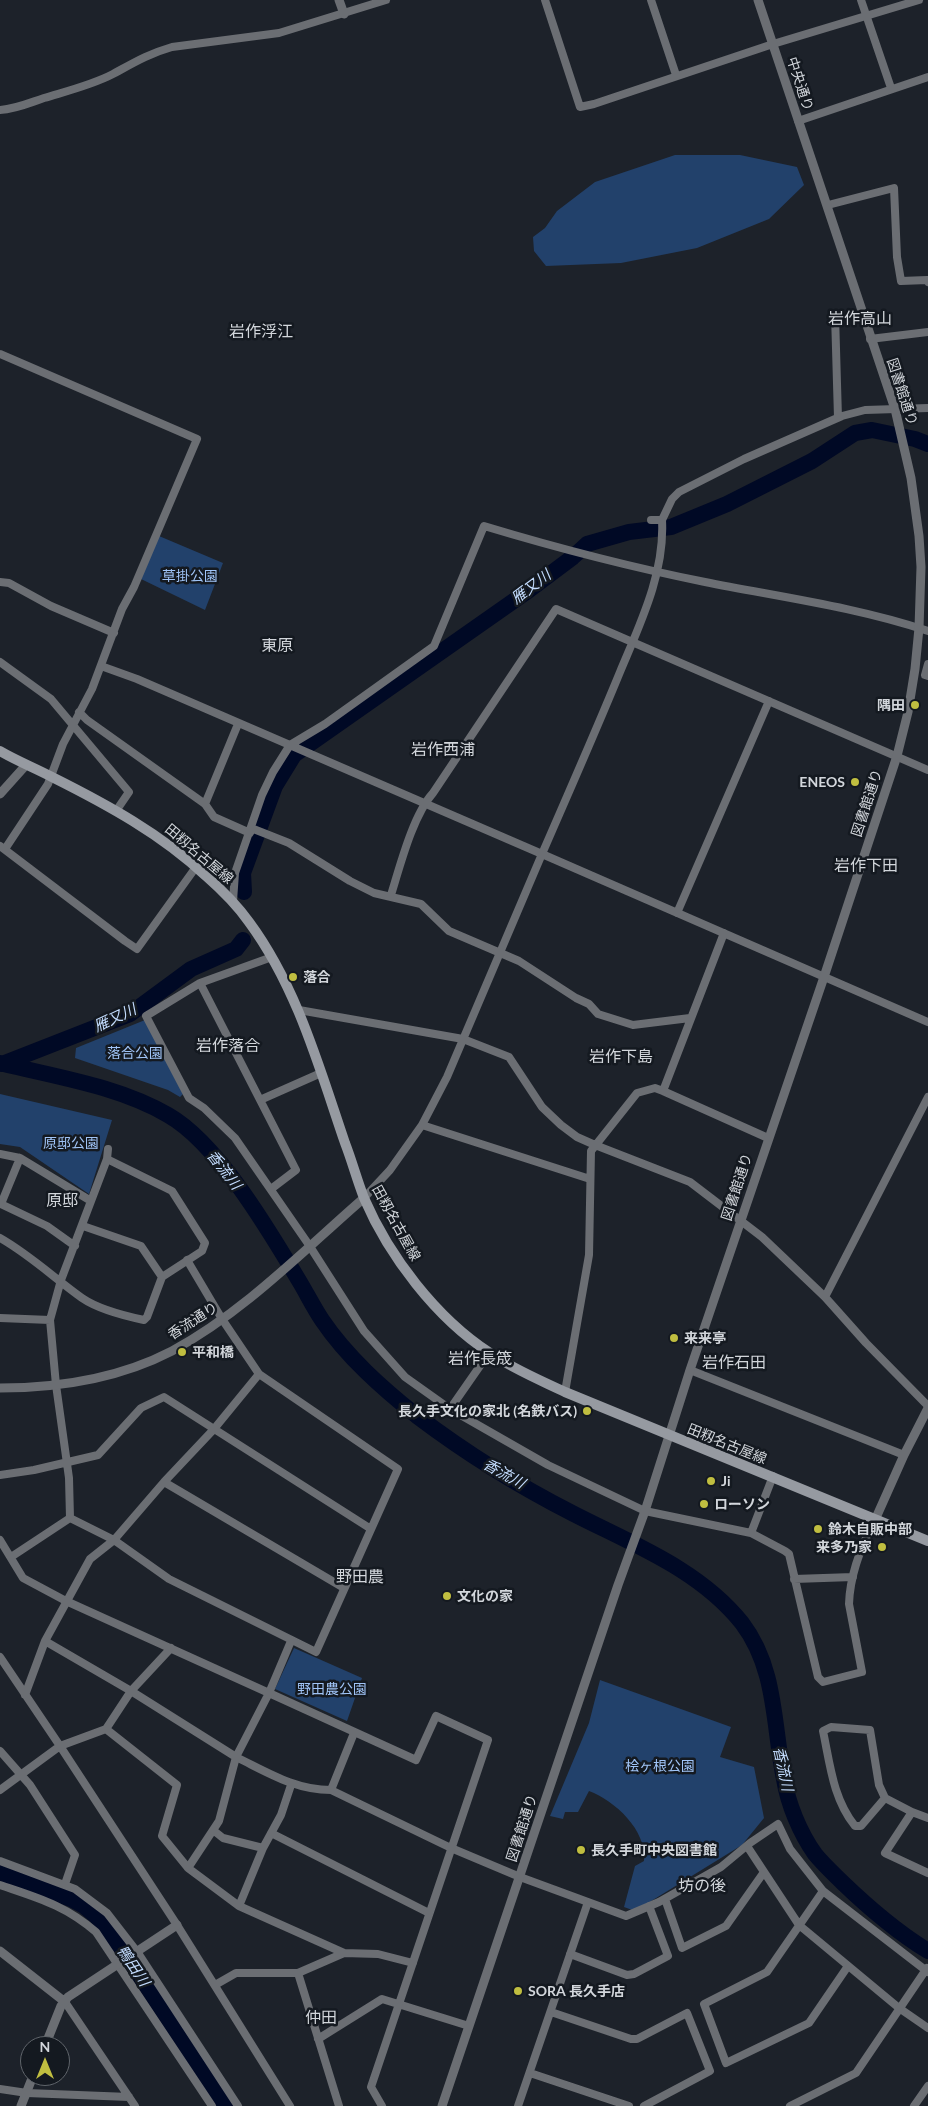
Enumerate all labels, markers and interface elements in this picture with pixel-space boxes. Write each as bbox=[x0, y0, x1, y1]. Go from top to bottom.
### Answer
street label: 中央通り bbox=[783, 55, 817, 113]
district label: 岩作高山 bbox=[828, 309, 892, 329]
district label: 岩作浮江 bbox=[229, 322, 293, 342]
street label: 図書館通り bbox=[883, 356, 921, 428]
water label: 雁又川 bbox=[508, 566, 554, 608]
park label: 草掛公園 bbox=[162, 568, 218, 584]
district label: 東原 bbox=[261, 636, 293, 656]
place label: 隅田 bbox=[877, 697, 905, 713]
marker: 隅田 bbox=[909, 699, 921, 711]
district label: 岩作西浦 bbox=[411, 740, 475, 760]
street label: 図書館通り bbox=[848, 767, 886, 839]
place label: ENEOS bbox=[799, 774, 845, 790]
marker: ENEOS bbox=[849, 776, 861, 788]
street label: 田籾名古屋線 bbox=[161, 821, 237, 887]
district label: 岩作下田 bbox=[834, 856, 898, 876]
place label: 落合 bbox=[303, 969, 331, 985]
marker: 落合 bbox=[287, 971, 299, 983]
water label: 雁又川 bbox=[91, 1000, 139, 1036]
district label: 岩作落合 bbox=[196, 1036, 260, 1056]
park label: 落合公園 bbox=[107, 1045, 163, 1061]
district label: 岩作下島 bbox=[589, 1047, 653, 1067]
park label: 原邸公園 bbox=[43, 1135, 99, 1151]
water label: 香流川 bbox=[203, 1147, 245, 1193]
street label: 図書館通り bbox=[718, 1151, 756, 1223]
street label: 田籾名古屋線 bbox=[368, 1182, 424, 1264]
district label: 原邸 bbox=[46, 1191, 78, 1211]
street label: 香流通り bbox=[165, 1299, 221, 1343]
place label: 来来亭 bbox=[684, 1330, 726, 1346]
marker: 来来亭 bbox=[668, 1332, 680, 1344]
place label: 平和橋 bbox=[192, 1344, 234, 1360]
marker: 平和橋 bbox=[176, 1346, 188, 1358]
district label: 岩作長筬 bbox=[448, 1349, 512, 1369]
district label: 岩作石田 bbox=[702, 1353, 766, 1373]
place label: 長久手文化の家北 (名鉄バス) bbox=[398, 1403, 577, 1419]
marker: 長久手文化の家北 (名鉄バス) bbox=[581, 1405, 593, 1417]
street label: 田籾名古屋線 bbox=[685, 1420, 769, 1468]
water label: 香流川 bbox=[480, 1455, 528, 1493]
place label: Ji bbox=[721, 1473, 730, 1489]
marker: Ji bbox=[705, 1475, 717, 1487]
place label: ローソン bbox=[714, 1496, 770, 1512]
marker: ローソン bbox=[698, 1498, 710, 1510]
place label: 鈴木自販中部 bbox=[828, 1521, 912, 1537]
marker: 鈴木自販中部 bbox=[812, 1523, 824, 1535]
place label: 来多乃家 bbox=[816, 1539, 872, 1555]
marker: 来多乃家 bbox=[876, 1541, 888, 1553]
district label: 野田農 bbox=[336, 1567, 384, 1587]
place label: 文化の家 bbox=[457, 1588, 513, 1604]
marker: 文化の家 bbox=[441, 1590, 453, 1602]
park label: 野田農公園 bbox=[297, 1681, 367, 1697]
water label: 香流川 bbox=[770, 1745, 796, 1793]
park label: 桧ヶ根公園 bbox=[625, 1758, 695, 1774]
street label: 図書館通り bbox=[503, 1792, 541, 1864]
place label: 長久手町中央図書館 bbox=[591, 1842, 717, 1858]
marker: 長久手町中央図書館 bbox=[575, 1844, 587, 1856]
district label: 坊の後 bbox=[678, 1876, 726, 1896]
water label: 鴨田川 bbox=[113, 1942, 153, 1990]
place label: SORA 長久手店 bbox=[528, 1983, 625, 1999]
marker: SORA 長久手店 bbox=[512, 1985, 524, 1997]
district label: 仲田 bbox=[305, 2008, 337, 2028]
north arrow bbox=[20, 2036, 70, 2086]
text: N bbox=[40, 2038, 50, 2055]

